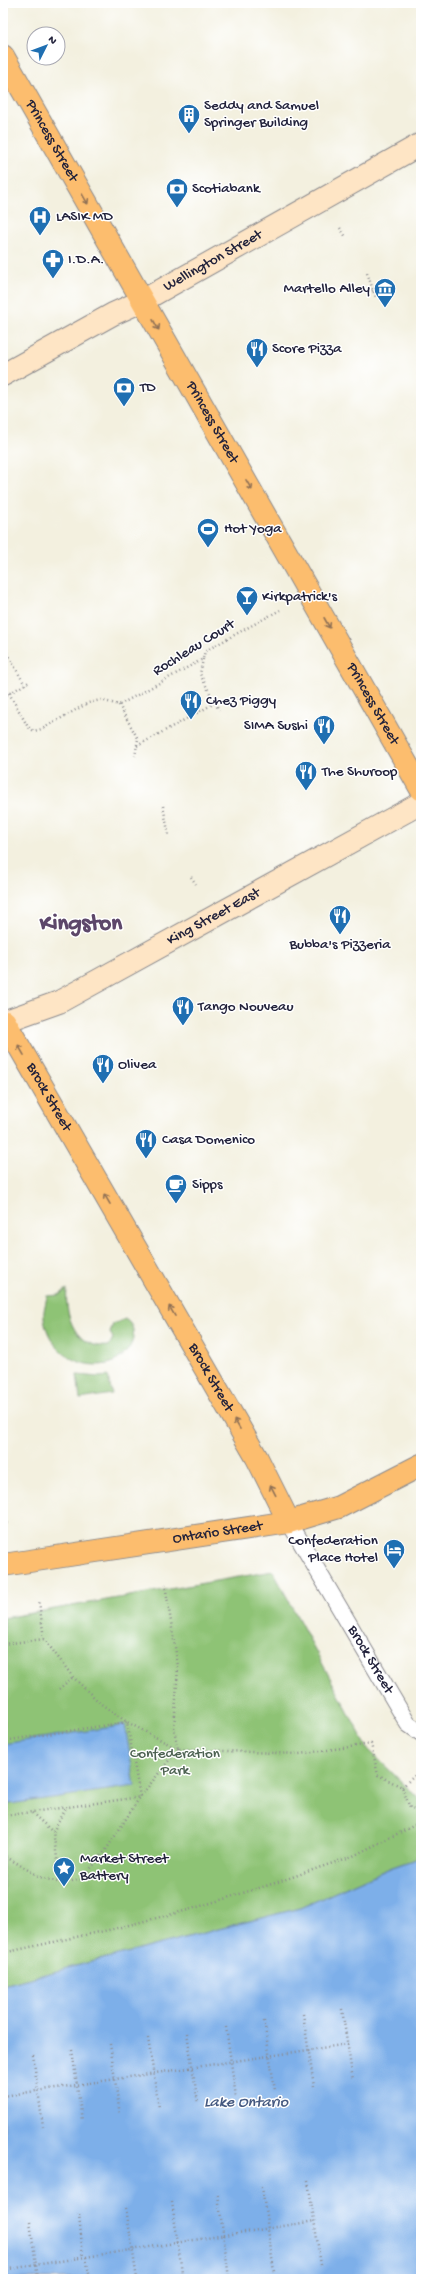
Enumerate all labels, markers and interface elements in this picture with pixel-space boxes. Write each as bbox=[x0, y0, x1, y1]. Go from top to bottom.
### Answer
north arrow bbox=[26, 26, 66, 66]
text: N bbox=[45, 34, 59, 47]
street label: Princess Street bbox=[21, 96, 83, 187]
place label: Seddy and Samuel Springer Building bbox=[204, 97, 319, 132]
building icon: Seddy and Samuel Springer Building bbox=[176, 102, 202, 135]
bank icon: Scotiabank bbox=[164, 176, 190, 209]
place label: Scotiabank bbox=[192, 180, 261, 198]
one-way arrow bbox=[81, 193, 89, 205]
hospital icon: LASIK MD bbox=[27, 204, 53, 237]
place label: LASIK MD bbox=[56, 208, 113, 226]
street label: Wellington Street bbox=[160, 225, 267, 296]
pharmacy icon: I.D.A. bbox=[40, 247, 66, 280]
place label: I.D.A. bbox=[68, 251, 104, 269]
museum icon: Martello Alley bbox=[372, 276, 398, 309]
place label: Martello Alley bbox=[284, 280, 371, 298]
one-way arrow bbox=[152, 319, 160, 331]
restaurant icon: Score Pizza bbox=[244, 336, 270, 369]
place label: Score Pizza bbox=[272, 340, 342, 358]
bank icon: TD bbox=[111, 375, 137, 408]
street label: Princess Street bbox=[181, 378, 243, 468]
place label: TD bbox=[139, 379, 156, 397]
one-way arrow bbox=[246, 479, 254, 491]
sports icon: Hot Yoga bbox=[195, 516, 221, 549]
place label: Hot Yoga bbox=[224, 520, 282, 538]
bar icon: Kirkpatrick's bbox=[234, 584, 260, 617]
place label: Kirkpatrick's bbox=[262, 588, 337, 606]
street label: Rochleau Court bbox=[150, 615, 240, 680]
one-way arrow bbox=[324, 617, 332, 629]
street label: Princess Street bbox=[342, 659, 404, 750]
restaurant icon: Chez Piggy bbox=[178, 688, 204, 721]
place label: Chez Piggy bbox=[206, 692, 277, 710]
restaurant icon: SIMA Sushi bbox=[311, 713, 337, 746]
place label: SIMA Sushi bbox=[244, 717, 308, 735]
restaurant icon: The Shuroop bbox=[293, 759, 319, 792]
place label: The Shuroop bbox=[321, 763, 398, 781]
street label: King Street East bbox=[164, 883, 265, 950]
restaurant icon: Bubba's Pizzeria bbox=[327, 903, 353, 936]
district label: Kingston bbox=[39, 911, 123, 938]
place label: Bubba's Pizzeria bbox=[288, 936, 391, 954]
restaurant icon: Tango Nouveau bbox=[170, 994, 196, 1027]
place label: Tango Nouveau bbox=[197, 998, 293, 1016]
one-way arrow bbox=[17, 1044, 25, 1056]
restaurant icon: Olivea bbox=[90, 1052, 116, 1085]
place label: Olivea bbox=[118, 1056, 157, 1074]
street label: Brock Street bbox=[21, 1059, 76, 1136]
restaurant icon: Casa Domenico bbox=[133, 1127, 159, 1160]
place label: Casa Domenico bbox=[162, 1131, 255, 1149]
cafe icon: Sipps bbox=[163, 1172, 189, 1205]
place label: Sipps bbox=[192, 1176, 223, 1194]
one-way arrow bbox=[103, 1193, 111, 1205]
one-way arrow bbox=[168, 1306, 176, 1318]
street label: Brock Street bbox=[183, 1339, 238, 1417]
one-way arrow bbox=[233, 1418, 241, 1430]
one-way arrow bbox=[269, 1484, 276, 1496]
street label: Ontario Street bbox=[171, 1517, 266, 1548]
place label: Confederation Place Hotel bbox=[288, 1532, 378, 1567]
hotel icon: Confederation Place Hotel bbox=[381, 1537, 407, 1570]
street label: Brock Street bbox=[343, 1622, 398, 1699]
park label: Confederation Park bbox=[130, 1745, 220, 1780]
place label: Market Street Battery bbox=[79, 1850, 170, 1885]
place icon: Market Street Battery bbox=[51, 1855, 77, 1888]
water label: Lake Ontario bbox=[204, 2094, 289, 2113]

